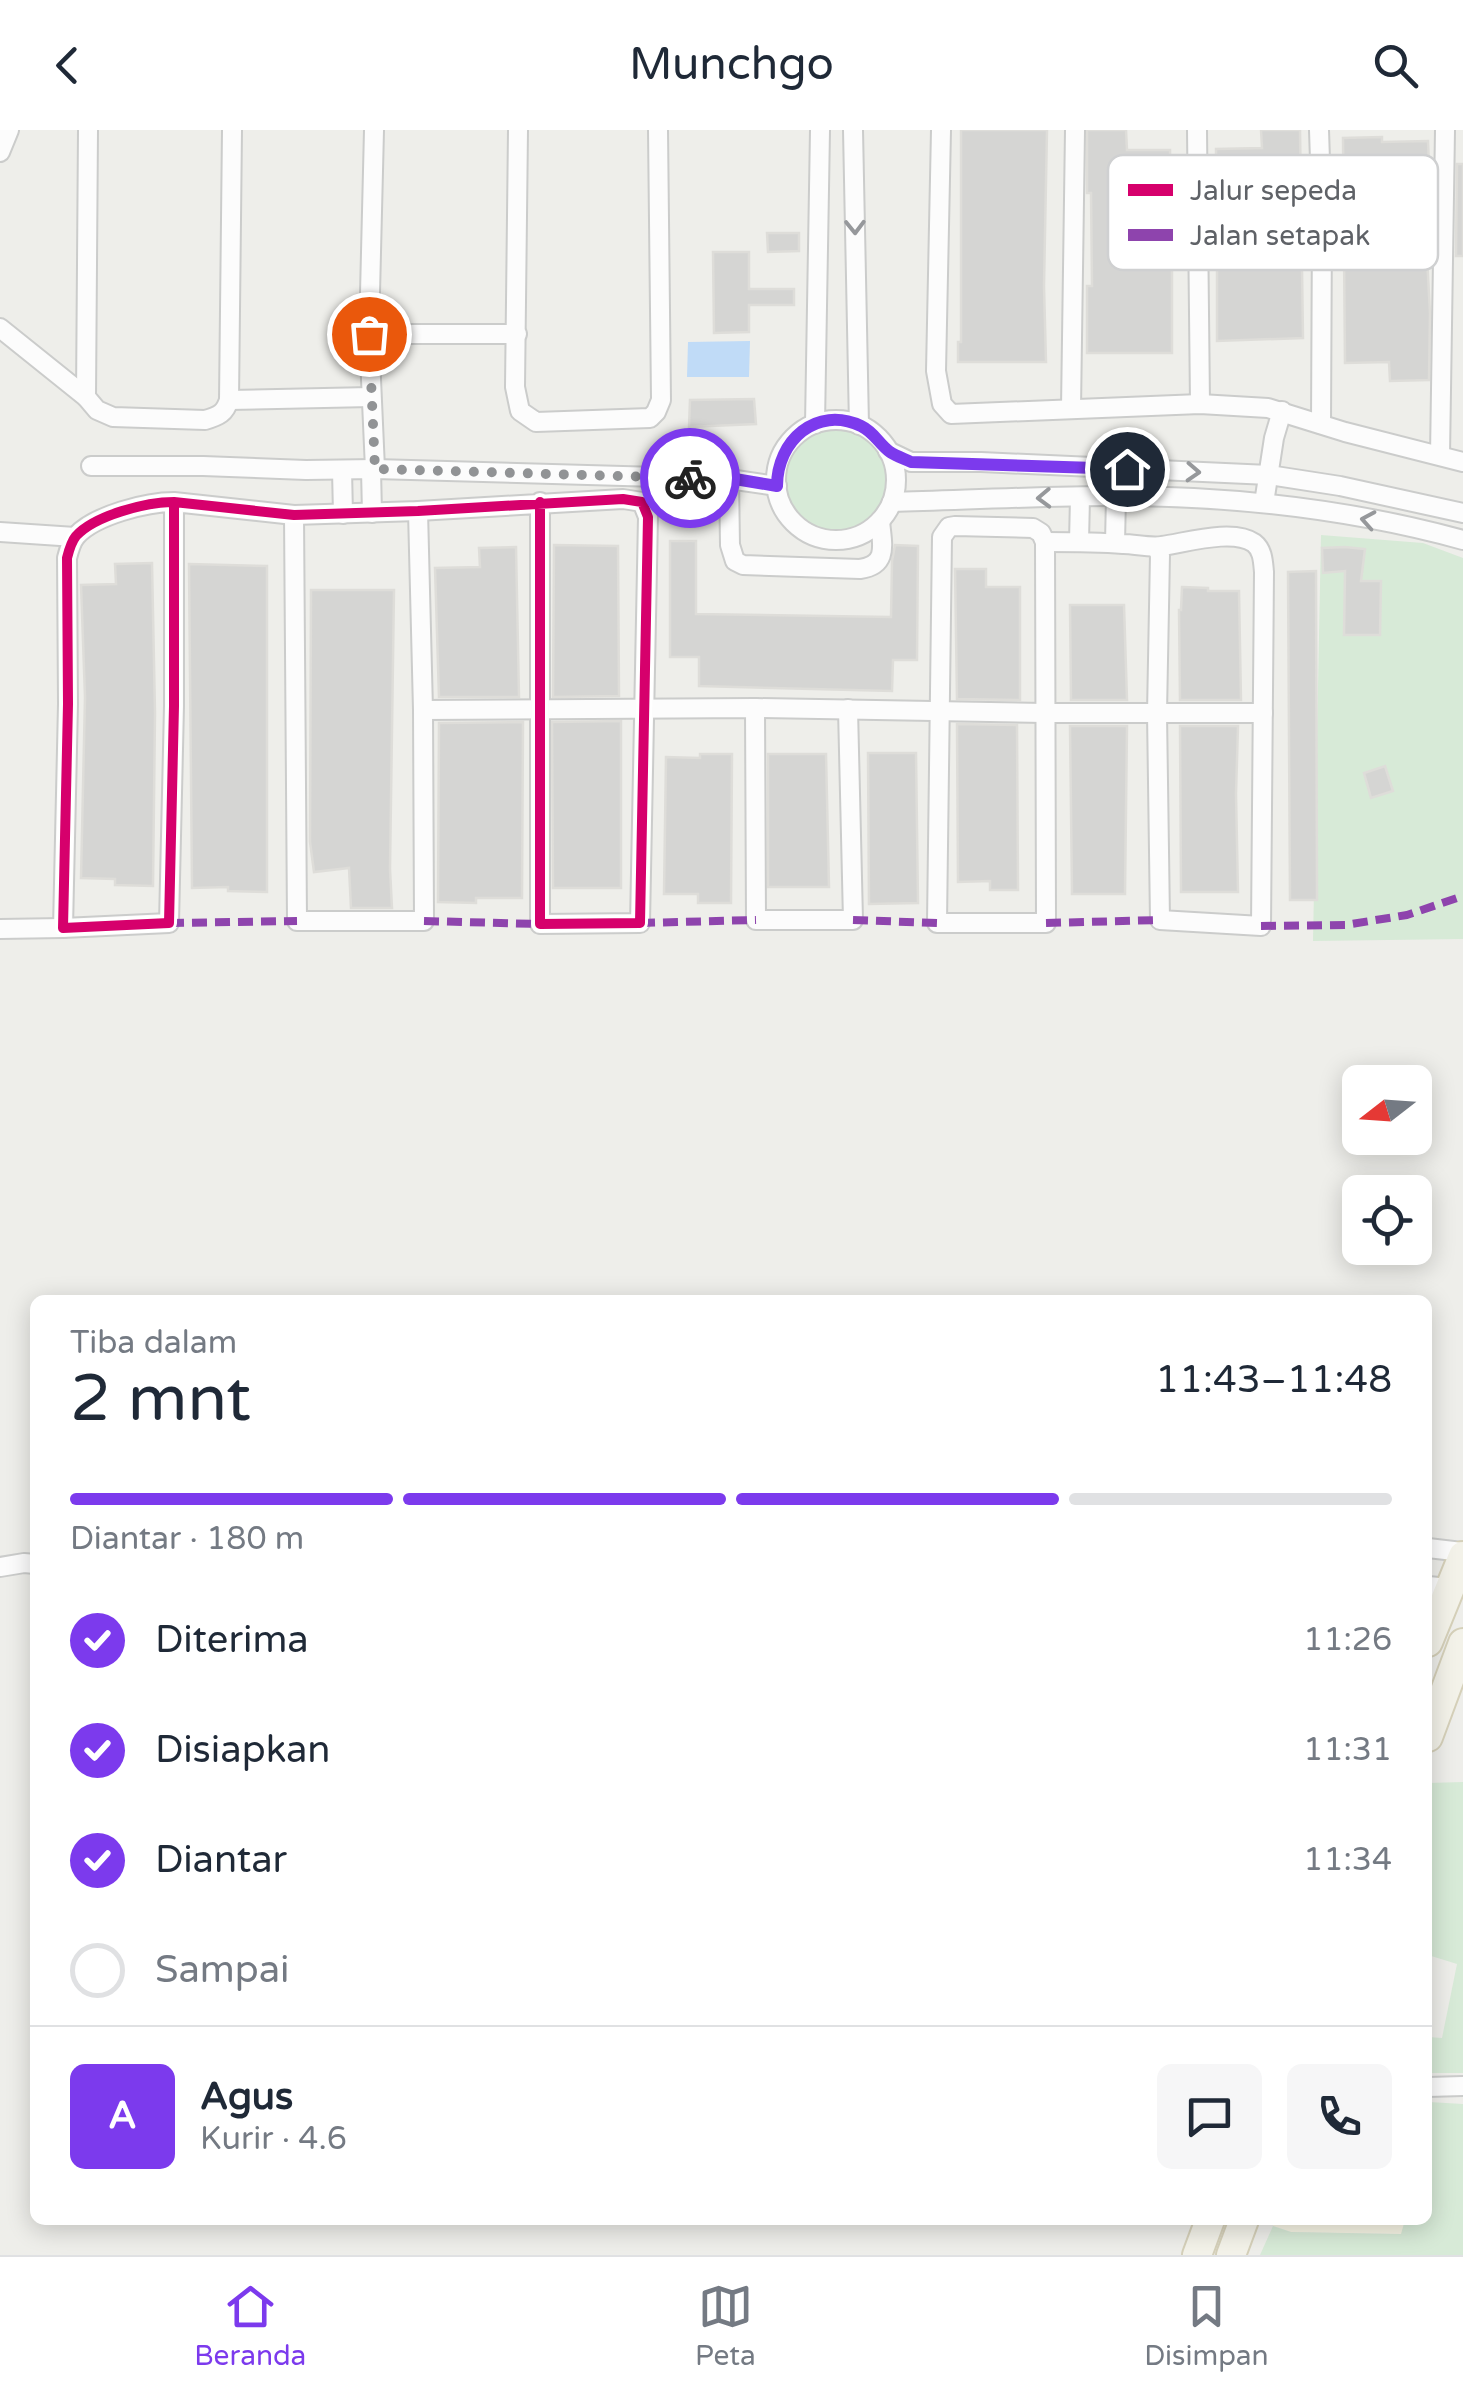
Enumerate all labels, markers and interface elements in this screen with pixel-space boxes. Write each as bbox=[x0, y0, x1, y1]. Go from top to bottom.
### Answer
icon: back bbox=[40, 38, 95, 93]
text: Munchgo bbox=[629, 38, 834, 92]
icon: search bbox=[1368, 38, 1423, 93]
legend bbox=[1108, 155, 1438, 270]
text: Jalur sepeda bbox=[1190, 174, 1357, 208]
text: Jalan setapak bbox=[1190, 219, 1370, 253]
one-way arrow bbox=[844, 220, 866, 236]
pin bbox=[327, 292, 412, 377]
icon: bag bbox=[342, 307, 397, 362]
pin bbox=[1085, 427, 1170, 512]
courier bbox=[640, 428, 740, 528]
icon: home bbox=[1100, 442, 1155, 497]
icon: bike bbox=[663, 451, 718, 506]
one-way arrow bbox=[1186, 462, 1202, 483]
one-way arrow bbox=[1036, 487, 1052, 508]
one-way arrow bbox=[1360, 510, 1377, 531]
north arrow bbox=[1342, 1065, 1432, 1155]
map controls bbox=[1342, 1065, 1432, 1265]
button: locate bbox=[1342, 1175, 1432, 1265]
text: Tiba dalam bbox=[70, 1324, 237, 1362]
text: 11:43–11:48 bbox=[1155, 1357, 1392, 1403]
text: 2 mnt bbox=[70, 1360, 251, 1439]
text: Diantar · 180 m bbox=[70, 1520, 304, 1558]
icon: check bbox=[70, 1613, 125, 1668]
text: Diterima bbox=[155, 1617, 309, 1663]
text: 11:26 bbox=[1303, 1621, 1392, 1659]
icon: check bbox=[70, 1723, 125, 1778]
text: Disiapkan bbox=[155, 1727, 331, 1773]
text: 11:31 bbox=[1303, 1731, 1392, 1769]
icon: check bbox=[70, 1833, 125, 1888]
text: Diantar bbox=[155, 1837, 287, 1883]
text: 11:34 bbox=[1303, 1841, 1392, 1879]
text: Sampai bbox=[155, 1947, 289, 1993]
button: chat bbox=[1157, 2064, 1262, 2169]
button: phone bbox=[1287, 2064, 1392, 2169]
text: Agus bbox=[200, 2074, 293, 2120]
text: A bbox=[108, 2093, 137, 2139]
text: Kurir · 4.6 bbox=[200, 2120, 347, 2158]
tab: Beranda bbox=[194, 2279, 306, 2373]
tab: Peta bbox=[695, 2279, 756, 2373]
tab: Disimpan bbox=[1144, 2279, 1269, 2373]

